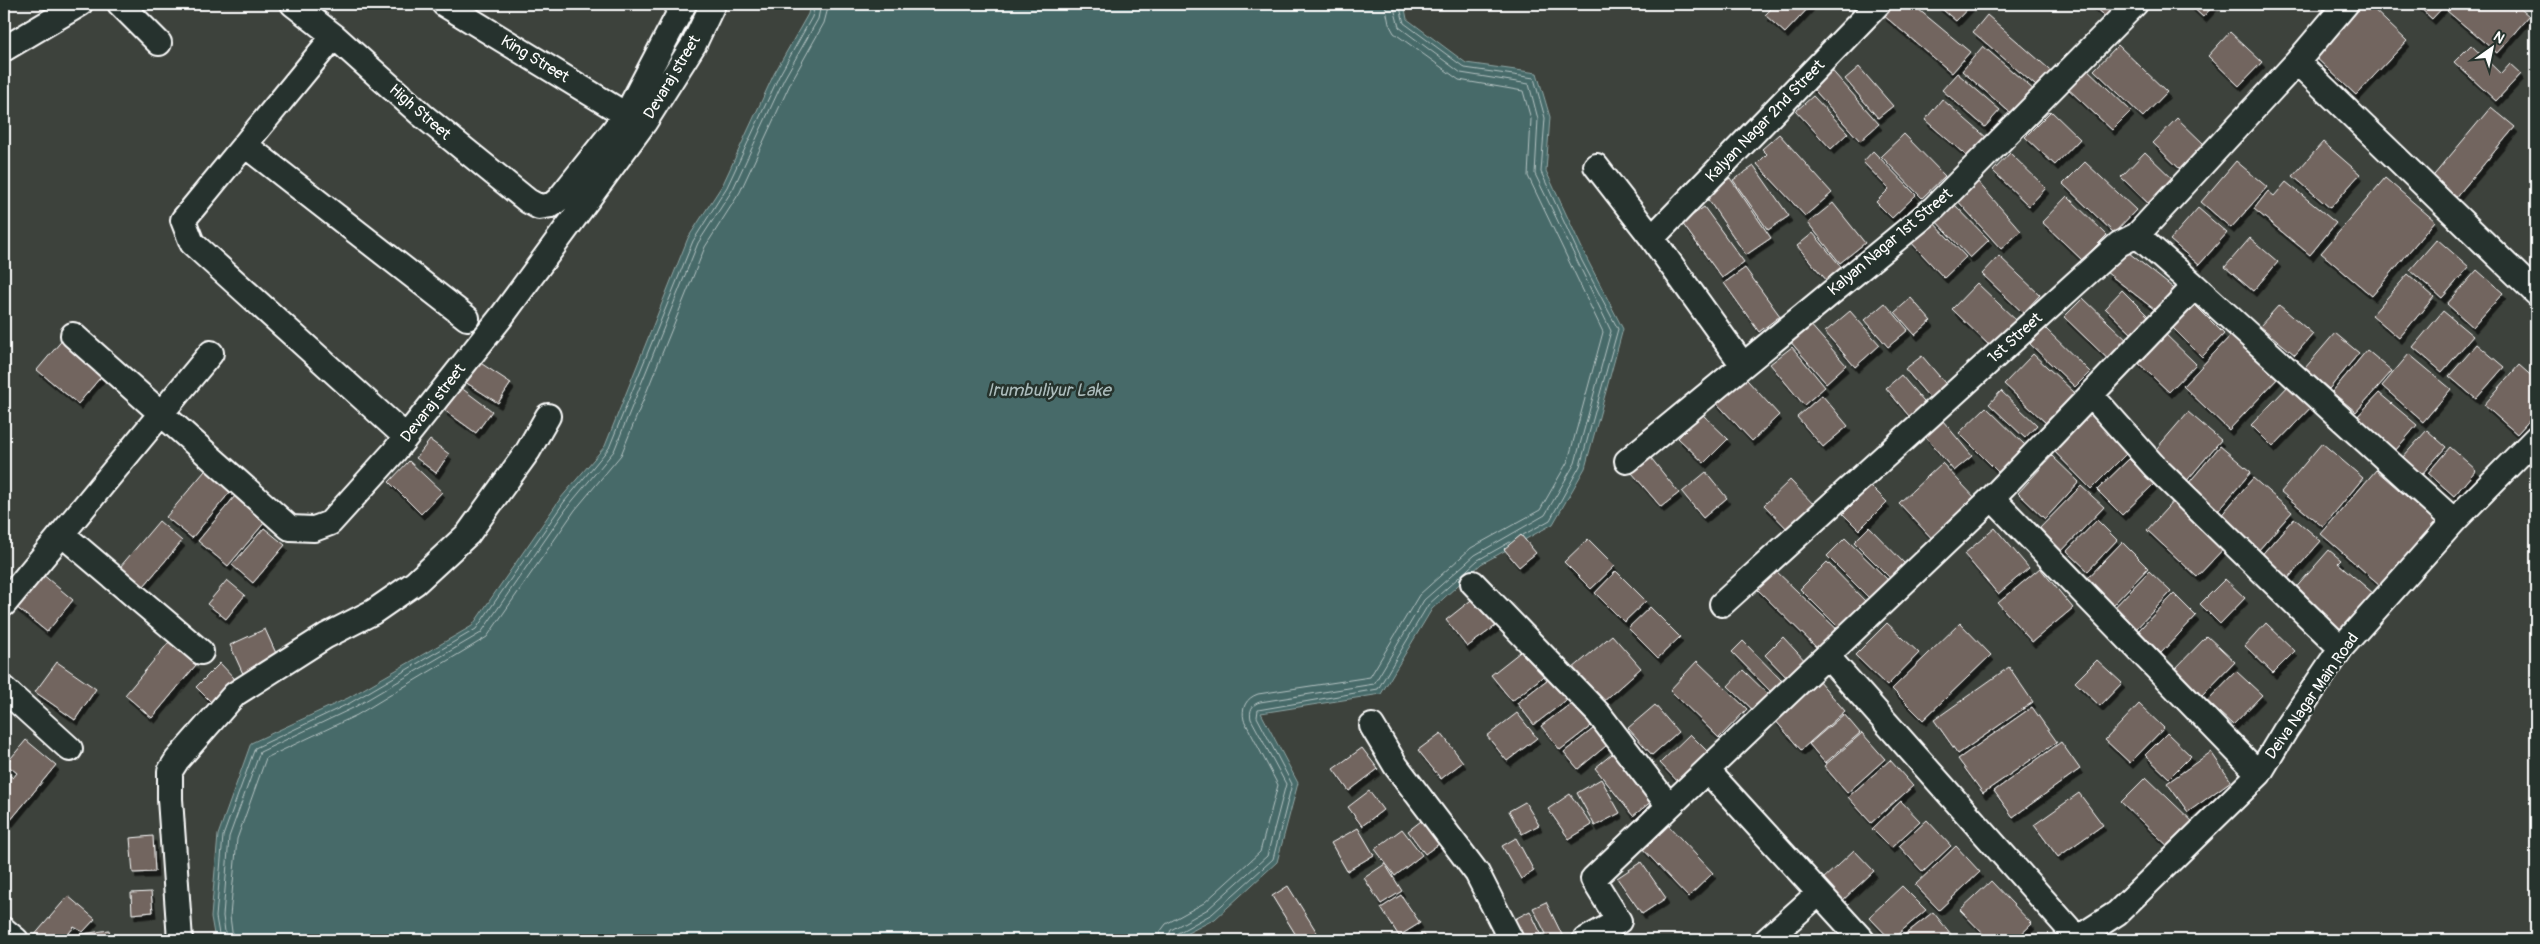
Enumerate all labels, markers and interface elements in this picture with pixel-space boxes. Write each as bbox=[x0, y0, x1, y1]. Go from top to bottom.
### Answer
north arrow bbox=[2468, 22, 2518, 72]
text: N bbox=[2490, 28, 2507, 47]
street label: King Street bbox=[497, 31, 573, 88]
street label: Devaraj street bbox=[639, 31, 705, 122]
street label: Kalyan Nagar 2nd Street bbox=[1701, 55, 1829, 187]
street label: High Street bbox=[385, 80, 455, 145]
street label: Kalyan Nagar 1st Street bbox=[1823, 184, 1957, 300]
street label: 1st Street bbox=[1984, 308, 2047, 368]
street label: Devaraj street bbox=[396, 359, 470, 446]
water label: Irumbuliyur Lake bbox=[987, 379, 1113, 402]
street label: Deiva Nagar Main Road bbox=[2261, 629, 2363, 763]

